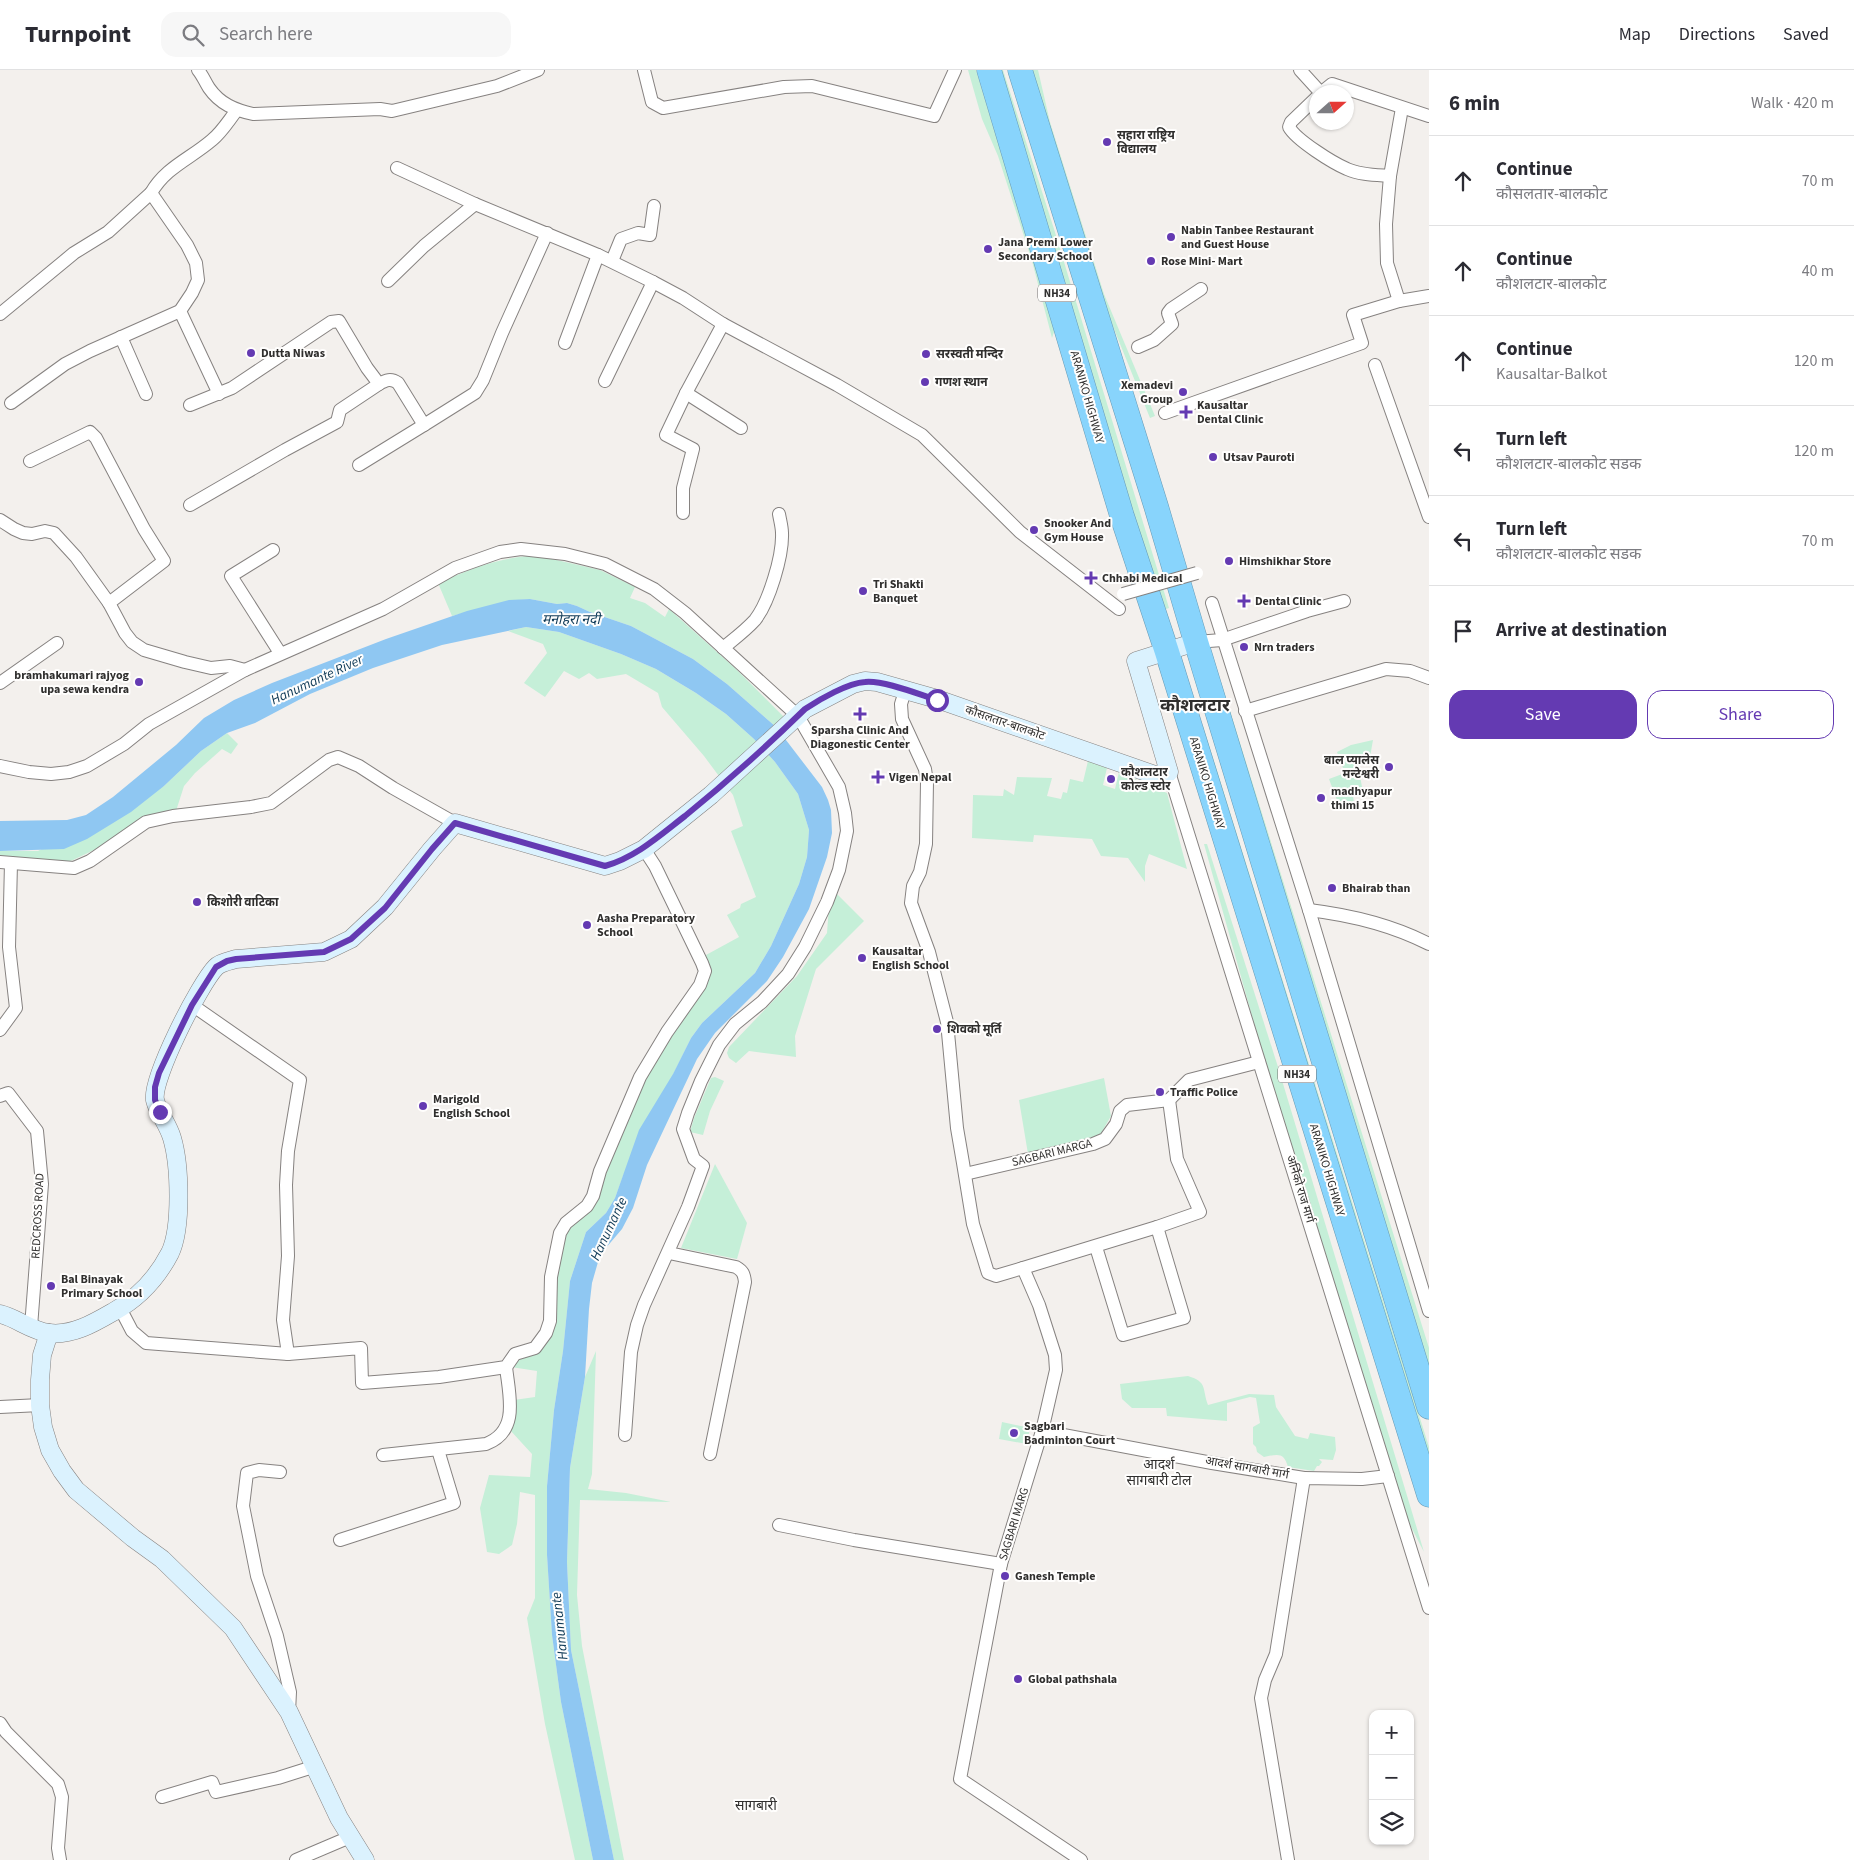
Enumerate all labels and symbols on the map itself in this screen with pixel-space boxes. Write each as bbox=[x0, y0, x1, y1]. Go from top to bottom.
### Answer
north arrow bbox=[1309, 85, 1354, 130]
place label: सहारा राष्ट्रिय विद्यालय bbox=[1117, 127, 1175, 158]
marker: सहारा राष्ट्रिय विद्यालय bbox=[1101, 136, 1113, 148]
place label: Nabin Tanbee Restaurant and Guest House bbox=[1181, 222, 1314, 253]
marker: Nabin Tanbee Restaurant and Guest House bbox=[1165, 231, 1177, 243]
place label: Jana Premi Lower Secondary School bbox=[998, 234, 1093, 265]
marker: Jana Premi Lower Secondary School bbox=[982, 243, 994, 255]
place label: Rose Mini- Mart bbox=[1161, 253, 1243, 270]
marker: Rose Mini- Mart bbox=[1145, 255, 1157, 267]
road number: NH34 bbox=[1038, 284, 1076, 302]
place label: Dutta Niwas bbox=[261, 345, 325, 362]
place label: सरस्वती मन्दिर bbox=[936, 346, 1004, 363]
marker: Dutta Niwas bbox=[245, 347, 257, 359]
marker: सरस्वती मन्दिर bbox=[920, 348, 932, 360]
street label: ARANIKO HIGHWAY bbox=[1066, 349, 1108, 446]
place label: गणश स्थान bbox=[935, 374, 988, 391]
marker: गणश स्थान bbox=[919, 376, 931, 388]
place label: Xemadevi Group bbox=[1121, 377, 1173, 408]
marker: Xemadevi Group bbox=[1177, 386, 1189, 398]
place label: Kausaltar Dental Clinic bbox=[1197, 397, 1264, 428]
marker: Kausaltar Dental Clinic bbox=[1179, 405, 1193, 419]
place label: Utsav Pauroti bbox=[1223, 449, 1295, 466]
marker: Utsav Pauroti bbox=[1207, 451, 1219, 463]
place label: Snooker And Gym House bbox=[1044, 515, 1111, 546]
marker: Snooker And Gym House bbox=[1028, 524, 1040, 536]
place label: Himshikhar Store bbox=[1239, 553, 1331, 570]
marker: Himshikhar Store bbox=[1223, 555, 1235, 567]
place label: Chhabi Medical bbox=[1102, 570, 1183, 587]
marker: Chhabi Medical bbox=[1084, 571, 1098, 585]
place label: Tri Shakti Banquet bbox=[873, 576, 924, 607]
marker: Tri Shakti Banquet bbox=[857, 585, 869, 597]
place label: Dental Clinic bbox=[1255, 593, 1322, 610]
marker: Dental Clinic bbox=[1237, 594, 1251, 608]
water label: मनोहरा नदी bbox=[542, 610, 603, 630]
place label: Nrn traders bbox=[1254, 639, 1314, 656]
marker: Nrn traders bbox=[1238, 641, 1250, 653]
water label: Hanumante River bbox=[268, 649, 367, 710]
place label: bramhakumari rajyog upa sewa kendra bbox=[14, 667, 130, 698]
marker: bramhakumari rajyog upa sewa kendra bbox=[133, 676, 145, 688]
route start bbox=[926, 689, 949, 712]
district label: कौशलटार bbox=[1160, 693, 1231, 718]
street label: कौसलतार-बालकोट bbox=[963, 701, 1048, 745]
marker: Sparsha Clinic And Diagonestic Center bbox=[853, 707, 867, 721]
place label: Sparsha Clinic And Diagonestic Center bbox=[810, 722, 910, 753]
street label: ARANIKO HIGHWAY bbox=[1185, 735, 1229, 831]
place label: बाल प्यालेस मन्टेश्वरी bbox=[1324, 752, 1380, 783]
marker: बाल प्यालेस मन्टेश्वरी bbox=[1383, 761, 1395, 773]
place label: कौशलटार कोल्ड स्टोर bbox=[1121, 764, 1171, 795]
place label: Vigen Nepal bbox=[888, 769, 952, 786]
marker: Vigen Nepal bbox=[871, 770, 885, 784]
marker: कौशलटार कोल्ड स्टोर bbox=[1105, 773, 1117, 785]
place label: madhyapur thimi 15 bbox=[1331, 783, 1392, 814]
marker: madhyapur thimi 15 bbox=[1315, 792, 1327, 804]
place label: Bhairab than bbox=[1342, 880, 1411, 897]
marker: Bhairab than bbox=[1326, 882, 1338, 894]
place label: किशोरी वाटिका bbox=[207, 894, 279, 911]
marker: किशोरी वाटिका bbox=[191, 896, 203, 908]
place label: Aasha Preparatory School bbox=[596, 910, 696, 941]
marker: Aasha Preparatory School bbox=[581, 919, 593, 931]
place label: Kausaltar English School bbox=[872, 943, 950, 974]
marker: Kausaltar English School bbox=[856, 952, 868, 964]
place label: शिवको मूर्ति bbox=[947, 1021, 1003, 1038]
marker: शिवको मूर्ति bbox=[931, 1023, 943, 1035]
road number: NH34 bbox=[1278, 1066, 1316, 1082]
place label: Traffic Police bbox=[1170, 1084, 1238, 1101]
marker: Traffic Police bbox=[1154, 1086, 1166, 1098]
place label: Marigold English School bbox=[433, 1091, 511, 1122]
marker: Marigold English School bbox=[417, 1100, 429, 1112]
route end bbox=[149, 1101, 172, 1124]
street label: ARANIKO HIGHWAY bbox=[1305, 1122, 1349, 1218]
street label: SAGBARI MARGA bbox=[1010, 1135, 1094, 1171]
street label: अर्निको राज मार्ग bbox=[1282, 1153, 1319, 1226]
street label: REDCROSS ROAD bbox=[27, 1173, 49, 1259]
water label: Hanumante bbox=[586, 1194, 633, 1264]
place label: Bal Binayak Primary School bbox=[61, 1271, 143, 1302]
marker: Bal Binayak Primary School bbox=[45, 1280, 57, 1292]
place label: Sagbari Badminton Court bbox=[1024, 1418, 1115, 1449]
marker: Sagbari Badminton Court bbox=[1008, 1427, 1020, 1439]
street label: आदर्श सागबारी मार्ग bbox=[1204, 1452, 1291, 1484]
district label: आदर्श सागबारी टोल bbox=[1127, 1455, 1192, 1491]
street label: SAGBARI MARG bbox=[995, 1485, 1033, 1563]
place label: Ganesh Temple bbox=[1015, 1568, 1095, 1585]
marker: Ganesh Temple bbox=[999, 1570, 1011, 1582]
water label: Hanumante bbox=[546, 1591, 574, 1661]
place label: Global pathshala bbox=[1028, 1671, 1117, 1688]
marker: Global pathshala bbox=[1012, 1673, 1024, 1685]
district label: सागबारी bbox=[735, 1796, 777, 1816]

